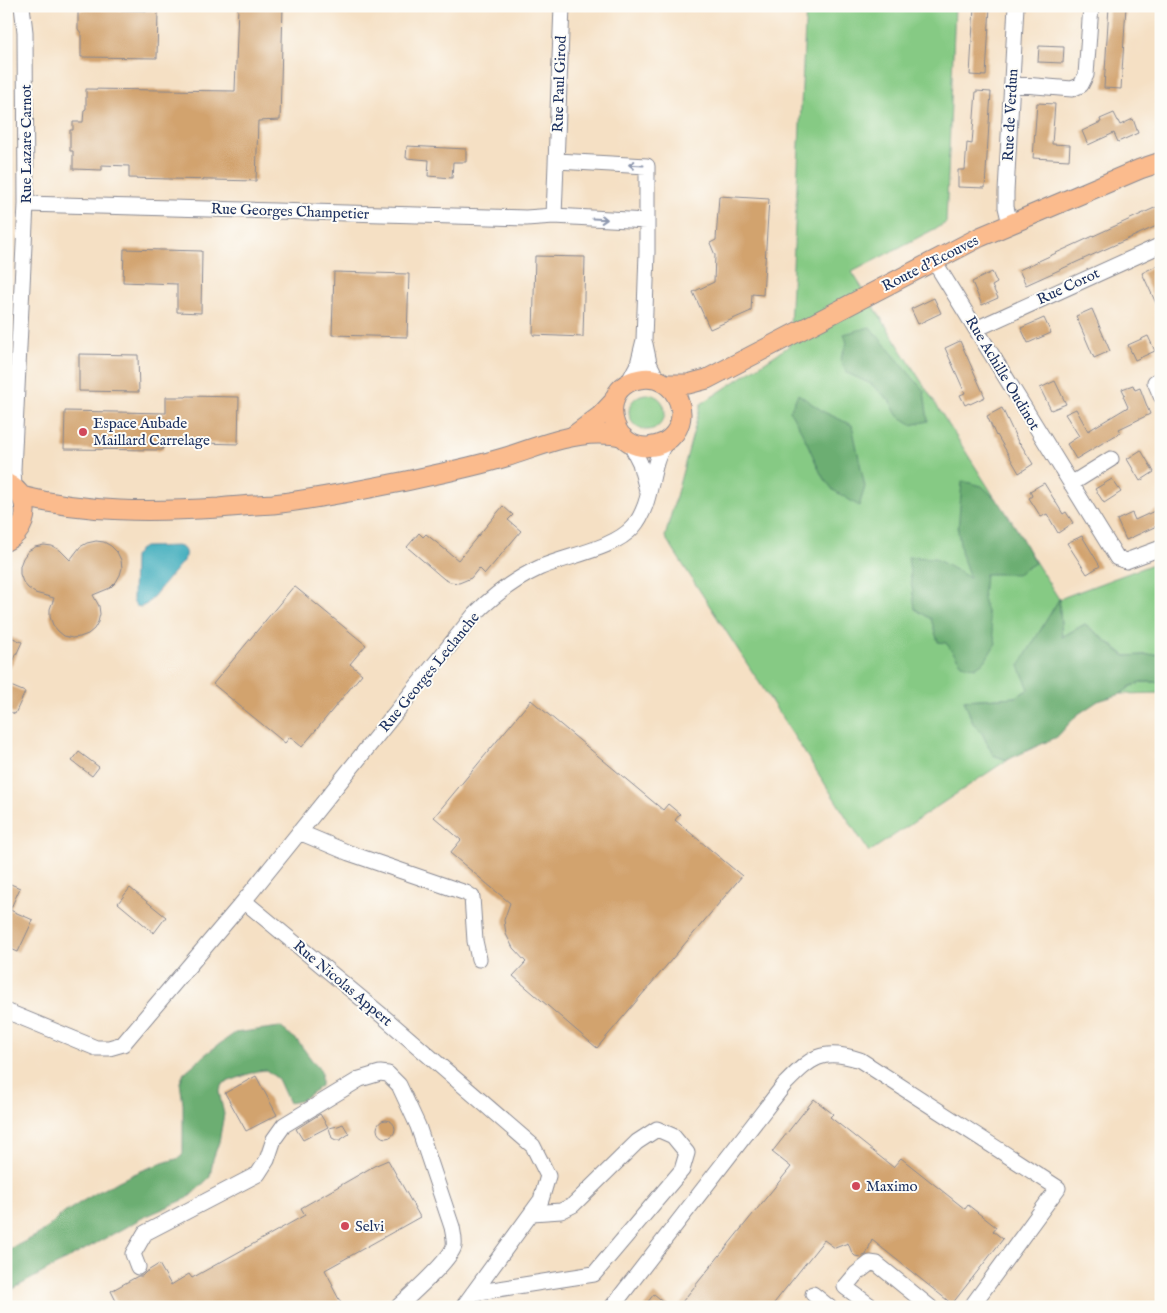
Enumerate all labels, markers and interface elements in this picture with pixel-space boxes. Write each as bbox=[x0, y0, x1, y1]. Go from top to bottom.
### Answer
street label: Rue Paul Girod bbox=[548, 34, 571, 133]
street label: Rue de Verdun bbox=[999, 68, 1022, 162]
street label: Rue Lazare Carnot bbox=[17, 84, 36, 204]
one-way arrow bbox=[629, 161, 645, 170]
street label: Rue Georges Champetier bbox=[210, 199, 370, 224]
one-way arrow bbox=[592, 214, 608, 223]
street label: Route d'Ecouves bbox=[879, 231, 982, 296]
street label: Rue Corot bbox=[1034, 264, 1102, 309]
street label: Rue Achille Oudinot bbox=[961, 313, 1044, 434]
place label: Espace Aubade Maillard Carrelage bbox=[93, 414, 210, 450]
marker: Espace Aubade Maillard Carrelage bbox=[77, 426, 89, 438]
street label: Rue Georges Leclanche bbox=[375, 608, 484, 736]
street label: Rue Nicolas Appert bbox=[289, 936, 396, 1030]
place label: Maximo bbox=[866, 1177, 918, 1196]
marker: Maximo bbox=[850, 1180, 862, 1192]
place label: Selvi bbox=[355, 1217, 384, 1236]
marker: Selvi bbox=[339, 1220, 351, 1232]

